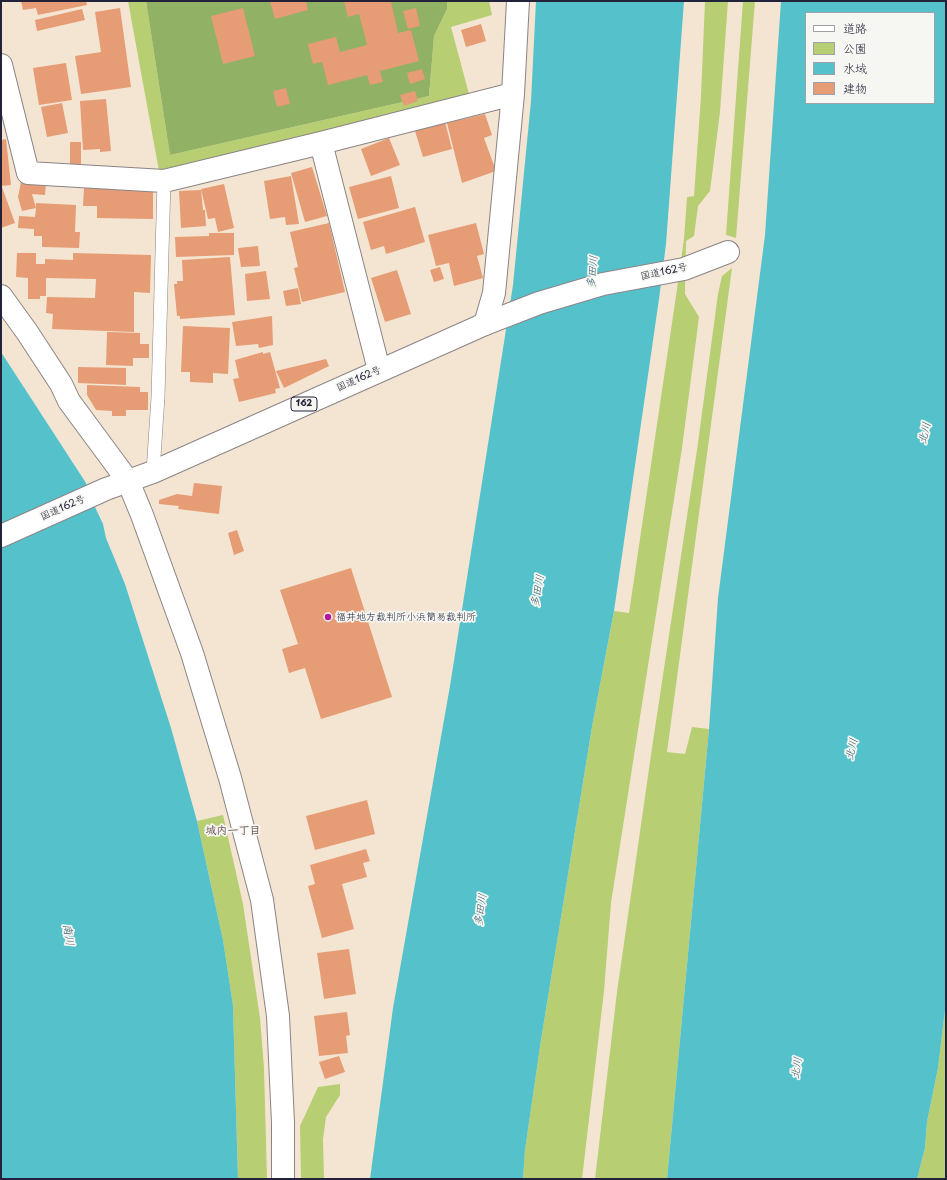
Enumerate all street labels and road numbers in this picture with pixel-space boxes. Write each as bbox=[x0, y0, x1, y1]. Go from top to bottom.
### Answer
street label: 国道162号 bbox=[639, 261, 689, 283]
street label: 国道162号 bbox=[335, 364, 383, 394]
road number: 162 bbox=[291, 397, 317, 411]
street label: 国道162号 bbox=[39, 493, 87, 523]

